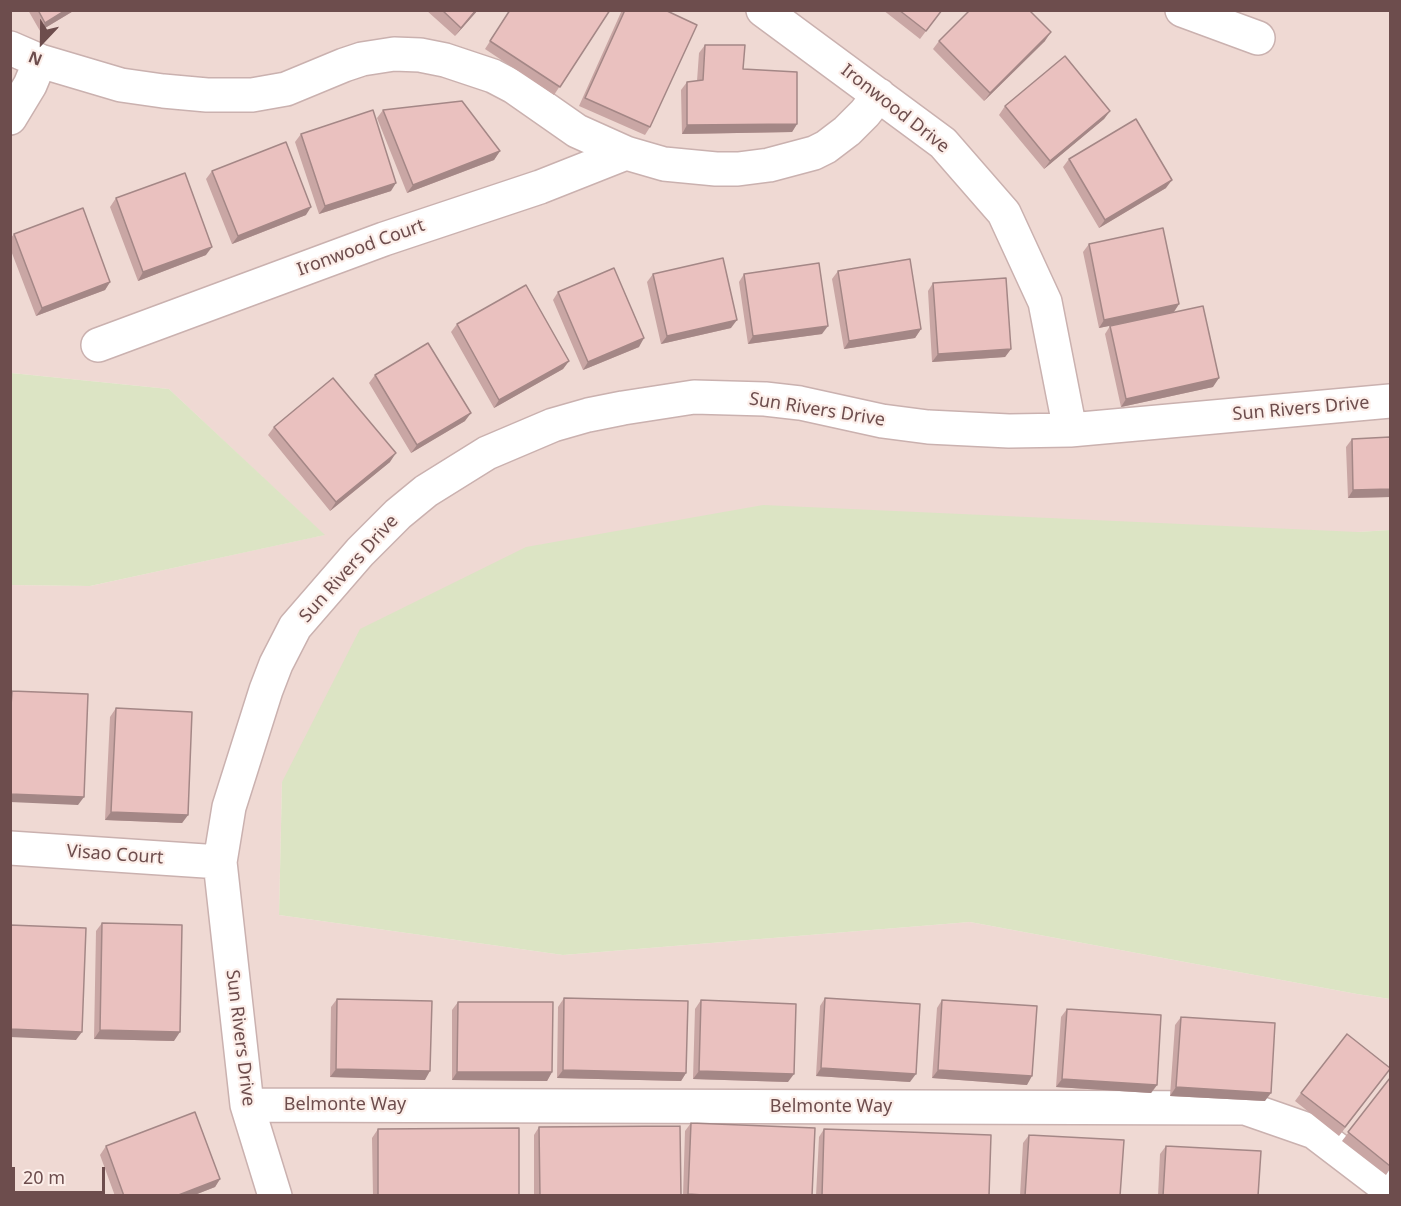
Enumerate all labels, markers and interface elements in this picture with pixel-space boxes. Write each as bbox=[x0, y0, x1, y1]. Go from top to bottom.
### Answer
north arrow bbox=[12, 12, 72, 72]
text: N bbox=[25, 46, 45, 71]
street label: Ironwood Drive bbox=[837, 60, 953, 158]
street label: Ironwood Court bbox=[294, 215, 428, 281]
street label: Sun Rivers Drive bbox=[748, 389, 886, 431]
street label: Sun Rivers Drive bbox=[1232, 392, 1370, 426]
street label: Sun Rivers Drive bbox=[295, 511, 403, 627]
street label: Visao Court bbox=[66, 841, 164, 869]
street label: Sun Rivers Drive bbox=[221, 969, 259, 1107]
street label: Belmonte Way bbox=[284, 1094, 406, 1116]
street label: Belmonte Way bbox=[770, 1096, 892, 1118]
scale bar bbox=[15, 1155, 108, 1193]
text: 20 m bbox=[23, 1165, 65, 1189]

